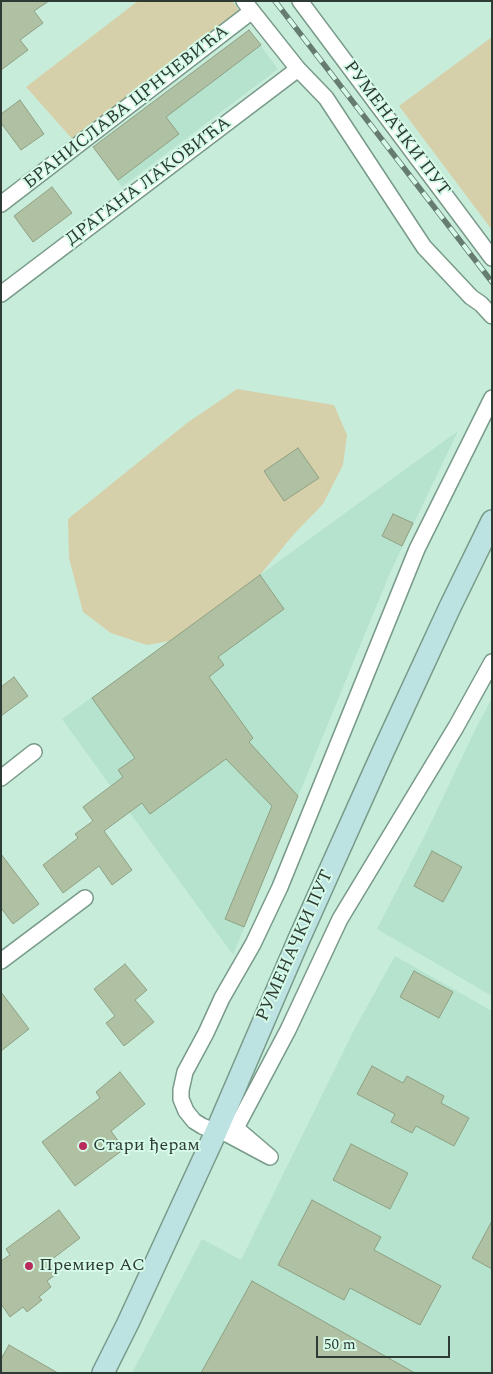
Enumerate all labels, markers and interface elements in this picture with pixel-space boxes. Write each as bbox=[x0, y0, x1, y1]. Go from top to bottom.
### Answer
street label: БРАНИСЛАВА ЦРНЧЕВИЋА bbox=[20, 21, 234, 195]
street label: РУМЕНАЧКИ ПУТ bbox=[338, 57, 454, 201]
street label: ДРАГАНА ЛАКОВИЋА bbox=[62, 113, 236, 251]
street label: РУМЕНАЧКИ ПУТ bbox=[253, 867, 339, 1025]
place label: Стари ђерам bbox=[93, 1135, 200, 1157]
marker: Стари ђерам bbox=[77, 1140, 89, 1152]
place label: Премиер АС bbox=[39, 1255, 145, 1277]
marker: Премиер АС bbox=[23, 1260, 35, 1272]
scale bar bbox=[318, 1326, 452, 1358]
text: 50 m bbox=[324, 1333, 356, 1356]

